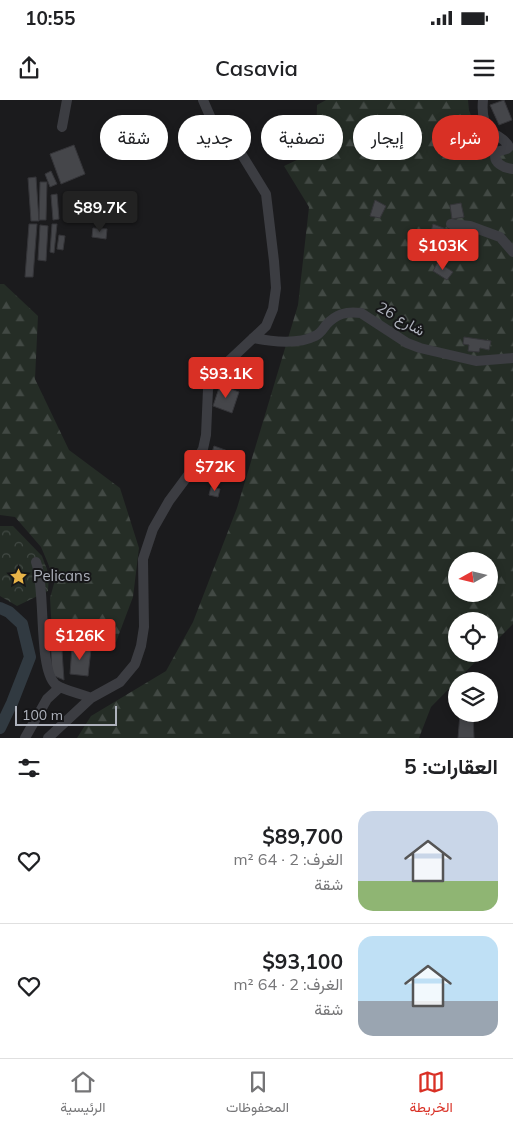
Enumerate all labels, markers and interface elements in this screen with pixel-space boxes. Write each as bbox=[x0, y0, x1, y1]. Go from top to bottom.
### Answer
text: 10:55 bbox=[25, 6, 75, 30]
icon: share bbox=[15, 54, 43, 82]
text: Casavia bbox=[215, 54, 298, 82]
icon: menu bbox=[470, 54, 498, 82]
chip: شقة bbox=[100, 115, 168, 160]
chip: جديد bbox=[178, 115, 251, 160]
chip: تصفية bbox=[261, 115, 343, 160]
chip: إيجار bbox=[353, 115, 422, 160]
chip: شراء bbox=[432, 115, 499, 160]
pin: $89.7K bbox=[59, 190, 141, 233]
text: $89.7K bbox=[73, 197, 127, 217]
pin: $103K bbox=[408, 228, 478, 271]
text: $103K bbox=[418, 235, 468, 255]
street label: شارع 26 bbox=[373, 297, 429, 342]
pin: $93.1K bbox=[185, 356, 267, 399]
text: $93.1K bbox=[199, 363, 253, 383]
pin: $72K bbox=[185, 450, 245, 492]
text: $72K bbox=[195, 456, 235, 476]
north arrow bbox=[448, 552, 498, 602]
map controls bbox=[448, 552, 498, 722]
place icon: Pelicans bbox=[9, 566, 29, 586]
place label: Pelicans bbox=[33, 566, 90, 585]
button: locate bbox=[448, 612, 498, 662]
pin: $126K bbox=[45, 618, 115, 661]
text: $126K bbox=[55, 625, 105, 645]
button: layers bbox=[448, 672, 498, 722]
scale bar bbox=[15, 703, 118, 726]
text: 100 m bbox=[22, 706, 63, 724]
text: العقارات: 5 bbox=[404, 753, 498, 779]
icon: filters bbox=[15, 754, 43, 782]
text: $89,700 bbox=[262, 823, 343, 849]
icon: home bbox=[398, 831, 458, 891]
icon: heart bbox=[15, 847, 43, 875]
text: الغرف: 2 · 64 m² bbox=[234, 849, 343, 869]
text: شقة bbox=[314, 874, 343, 894]
text: $93,100 bbox=[262, 948, 343, 974]
icon: home bbox=[398, 956, 458, 1016]
icon: heart bbox=[15, 972, 43, 1000]
text: الغرف: 2 · 64 m² bbox=[234, 974, 343, 994]
text: شقة bbox=[314, 999, 343, 1019]
tab: الرئيسية bbox=[60, 1068, 106, 1120]
tab: المحفوظات bbox=[226, 1068, 289, 1120]
tab: الخريطة bbox=[409, 1068, 453, 1120]

